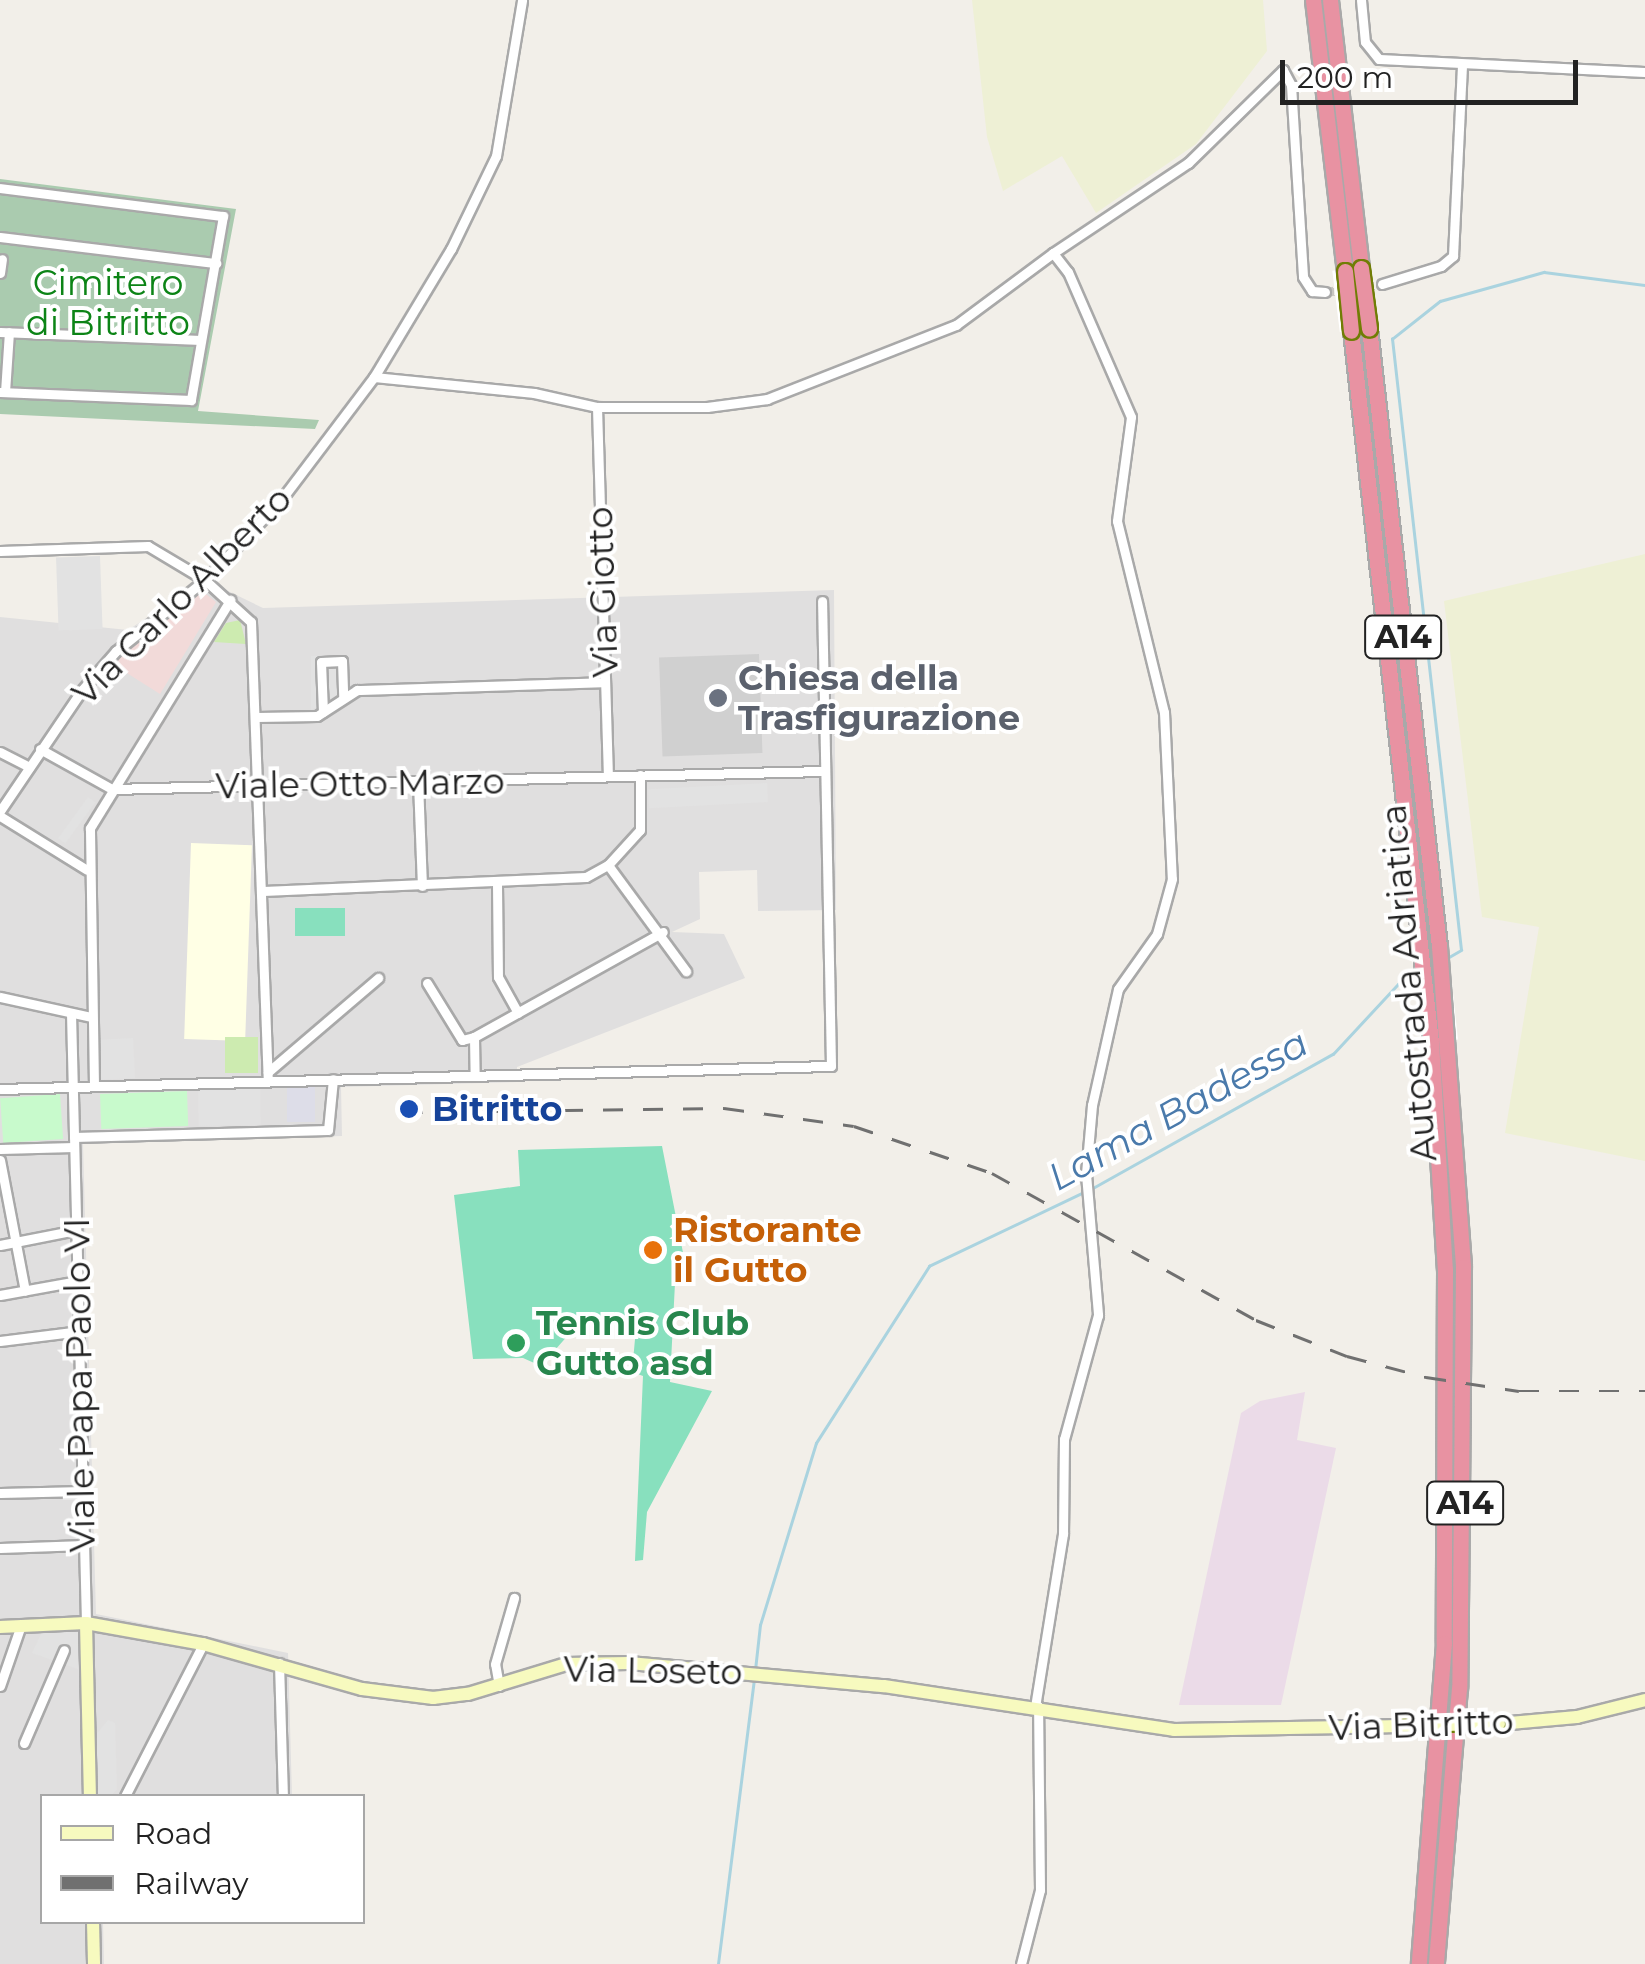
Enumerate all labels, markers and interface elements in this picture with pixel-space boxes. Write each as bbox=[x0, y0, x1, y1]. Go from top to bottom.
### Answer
scale bar bbox=[1285, 40, 1582, 102]
text: 200 m bbox=[1297, 59, 1393, 96]
park label: Cimitero di Bitritto bbox=[26, 262, 190, 344]
street label: Via Carlo Alberto bbox=[64, 478, 300, 714]
street label: Via Giotto bbox=[579, 506, 627, 678]
road number: A14 bbox=[1363, 610, 1443, 664]
place label: Chiesa della Trasfigurazione bbox=[738, 657, 1020, 739]
marker: Chiesa della Trasfigurazione bbox=[707, 687, 729, 709]
street label: Viale Otto Marzo bbox=[215, 760, 505, 808]
street label: Autostrada Adriatica bbox=[1372, 803, 1446, 1163]
water label: Lama Badessa bbox=[1040, 1020, 1316, 1200]
place label: Bitritto bbox=[432, 1088, 562, 1130]
marker: Bitritto bbox=[396, 1096, 422, 1122]
place label: Ristorante il Gutto bbox=[673, 1209, 862, 1291]
street label: Viale Papa Paolo VI bbox=[56, 1217, 104, 1553]
marker: Ristorante il Gutto bbox=[642, 1239, 664, 1261]
place label: Tennis Club Gutto asd bbox=[536, 1302, 749, 1384]
marker: Tennis Club Gutto asd bbox=[505, 1332, 527, 1354]
road number: A14 bbox=[1425, 1476, 1505, 1530]
street label: Via Loseto bbox=[563, 1648, 743, 1694]
street label: Via Bitritto bbox=[1328, 1701, 1514, 1749]
legend bbox=[40, 1794, 365, 1924]
text: Road bbox=[134, 1815, 212, 1852]
text: Railway bbox=[134, 1865, 249, 1902]

